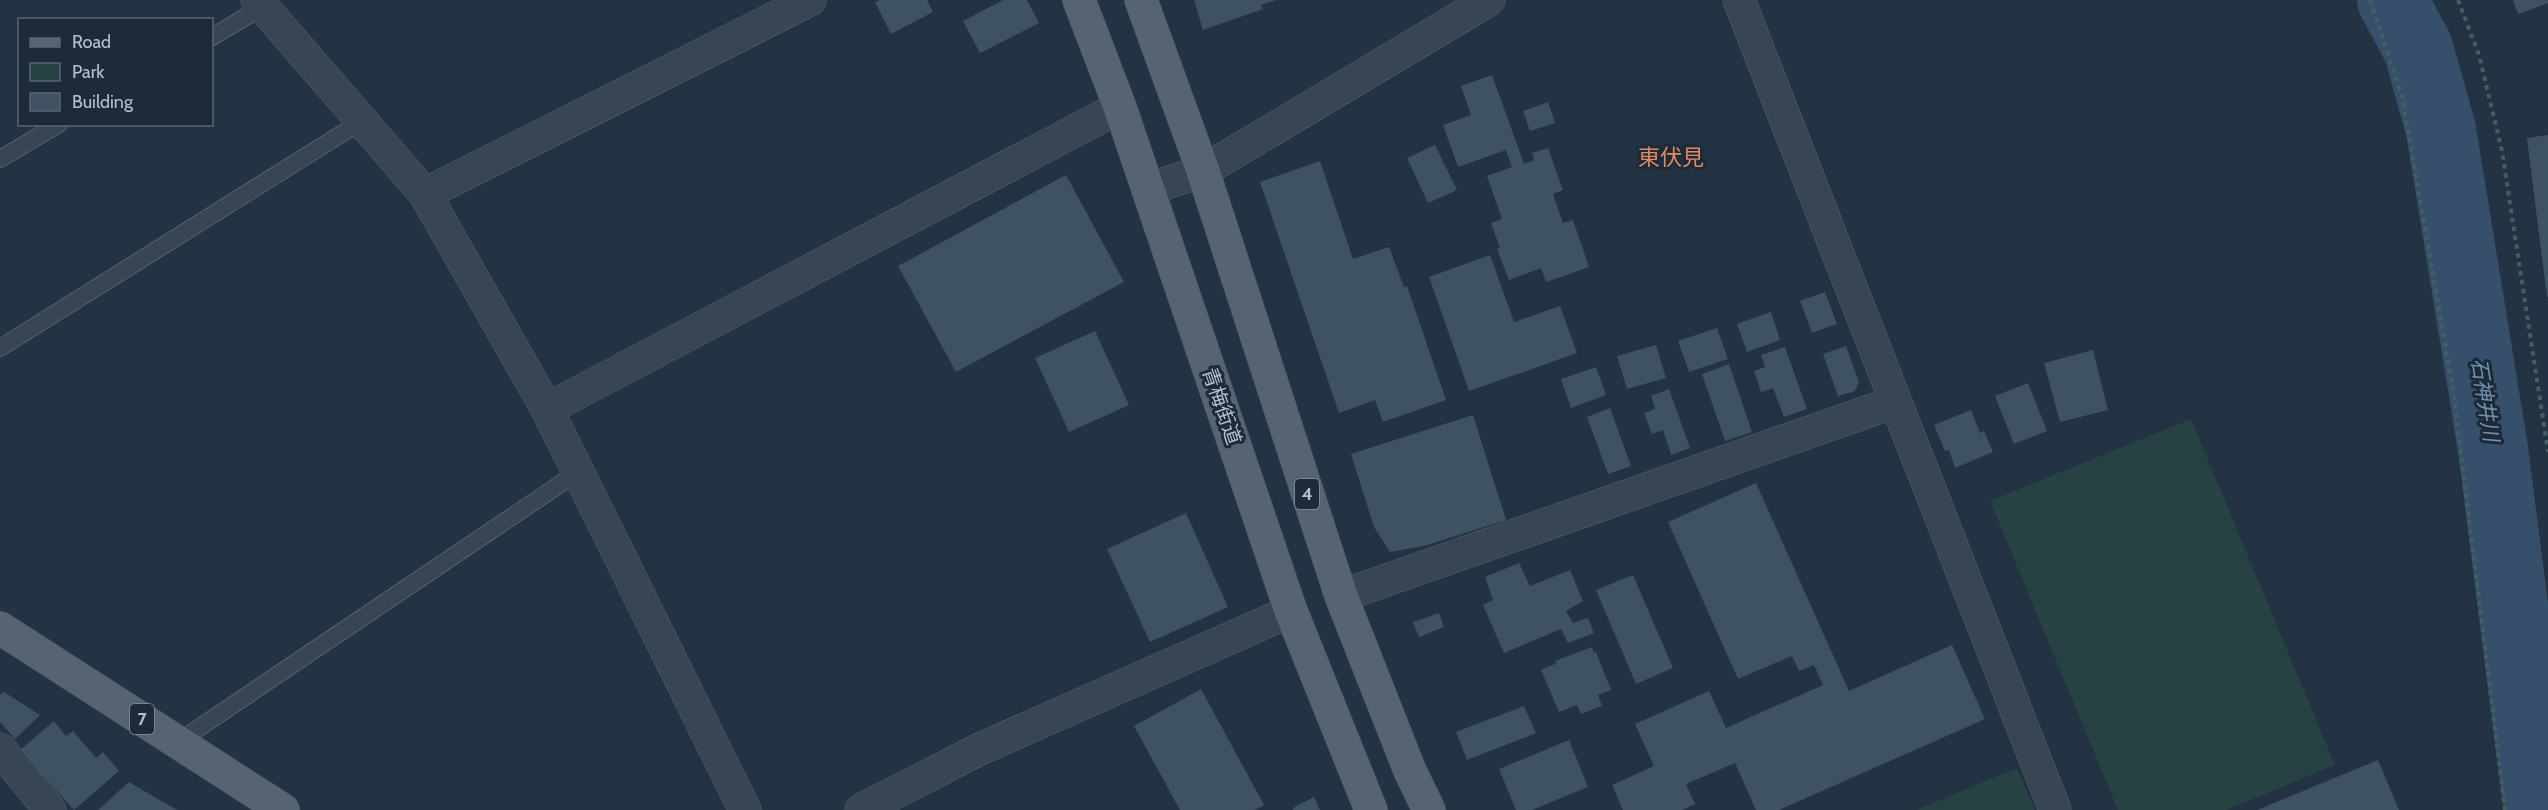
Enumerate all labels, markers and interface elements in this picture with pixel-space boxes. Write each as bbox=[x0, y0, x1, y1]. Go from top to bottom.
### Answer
legend bbox=[18, 18, 213, 126]
text: Road bbox=[72, 31, 111, 53]
text: Park bbox=[72, 61, 105, 83]
text: Building bbox=[72, 91, 134, 113]
district label: 東伏見 bbox=[1638, 144, 1704, 171]
water label: 石神井川 bbox=[2467, 356, 2505, 445]
street label: 青梅街道 bbox=[1198, 364, 1246, 448]
road number: 4 bbox=[1295, 479, 1319, 509]
road number: 7 bbox=[130, 704, 154, 734]

